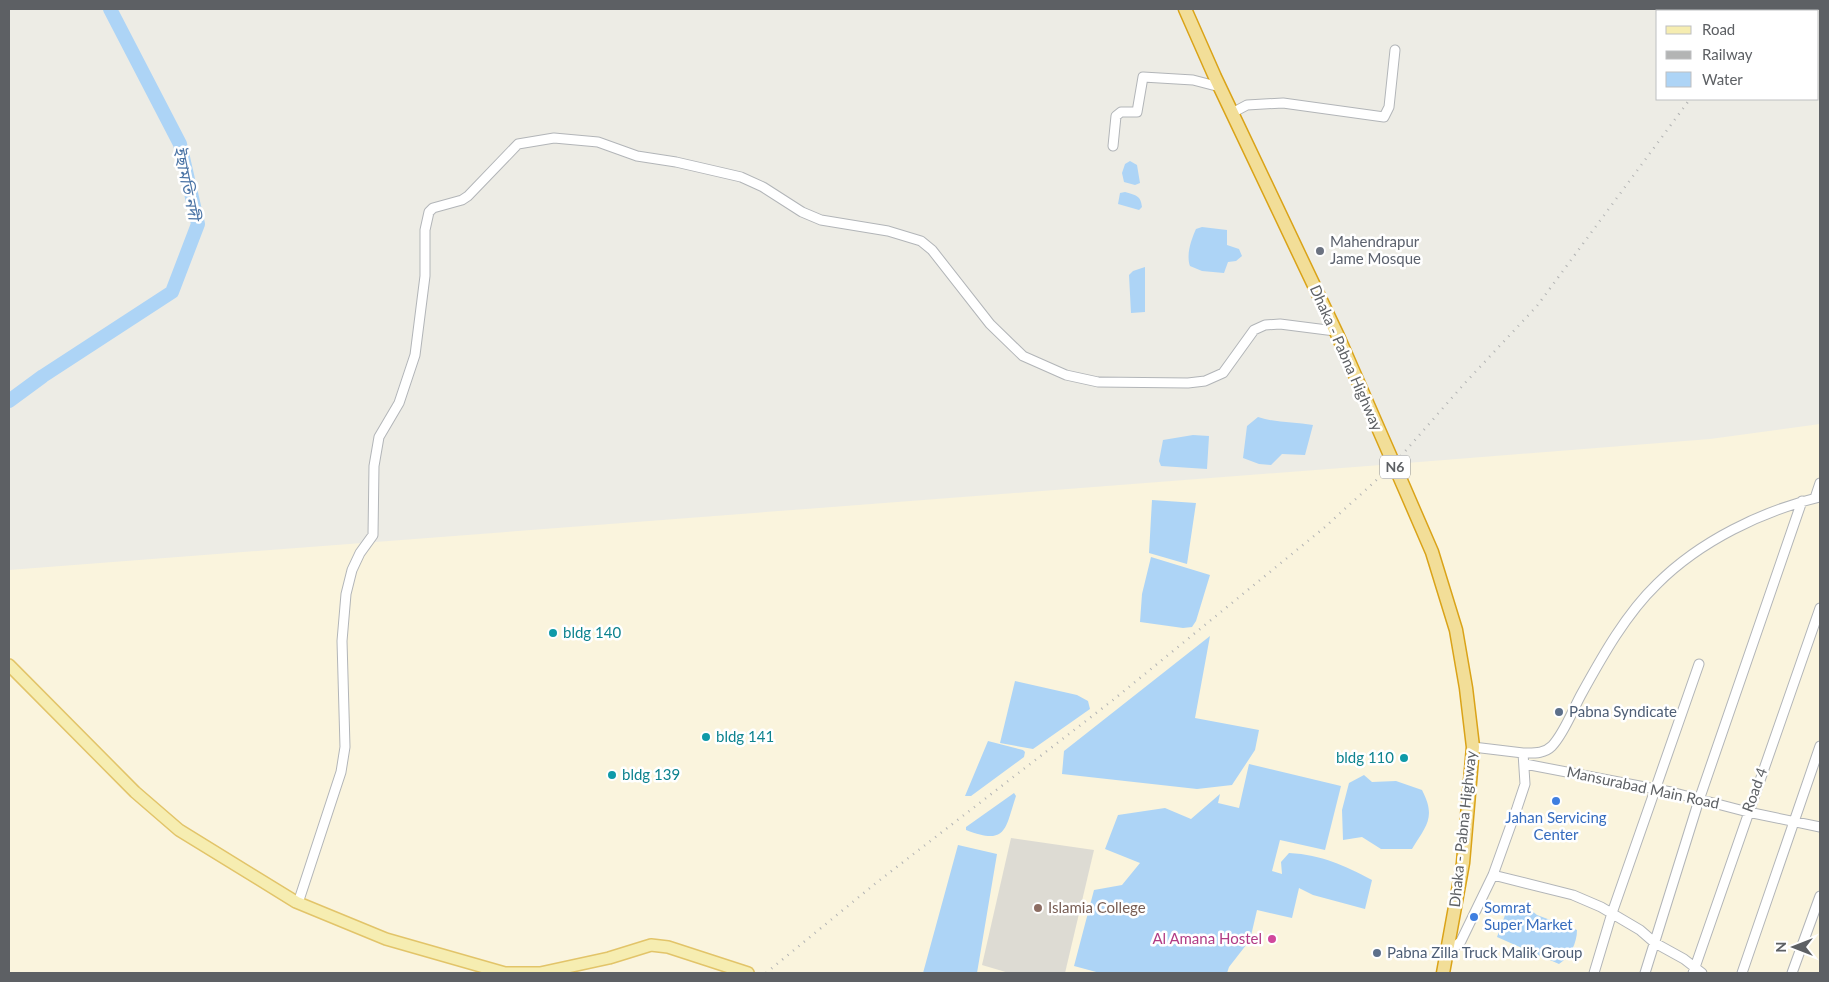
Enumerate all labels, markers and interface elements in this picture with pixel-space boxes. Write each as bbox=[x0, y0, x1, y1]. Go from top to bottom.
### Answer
legend bbox=[1656, 10, 1819, 100]
text: Road bbox=[1702, 20, 1735, 38]
text: Railway bbox=[1702, 45, 1753, 63]
text: Water bbox=[1702, 70, 1743, 88]
water label: ইছামতি নদী bbox=[170, 145, 205, 224]
place label: Mahendrapur Jame Mosque bbox=[1330, 232, 1421, 267]
marker: Mahendrapur Jame Mosque bbox=[1314, 245, 1326, 257]
street label: Dhaka - Pabna Highway bbox=[1307, 282, 1387, 433]
road number: N6 bbox=[1380, 456, 1410, 478]
place label: bldg 140 bbox=[563, 623, 621, 641]
marker: bldg 140 bbox=[547, 627, 559, 639]
place label: Pabna Syndicate bbox=[1569, 702, 1677, 720]
marker: Pabna Syndicate bbox=[1553, 706, 1565, 718]
place label: bldg 141 bbox=[716, 727, 774, 745]
marker: bldg 141 bbox=[700, 731, 712, 743]
place label: bldg 110 bbox=[1336, 748, 1394, 766]
street label: Dhaka - Pabna Highway bbox=[1445, 749, 1479, 908]
marker: bldg 110 bbox=[1398, 752, 1410, 764]
street label: Mansurabad Main Road bbox=[1565, 762, 1721, 812]
place label: bldg 139 bbox=[622, 765, 680, 783]
street label: Road 4 bbox=[1738, 765, 1770, 814]
marker: bldg 139 bbox=[606, 769, 618, 781]
marker: Jahan Servicing Center bbox=[1550, 795, 1562, 807]
place label: Jahan Servicing Center bbox=[1505, 808, 1607, 843]
place label: Islamia College bbox=[1048, 898, 1146, 916]
place label: Somrat Super Market bbox=[1484, 898, 1573, 933]
marker: Islamia College bbox=[1032, 902, 1044, 914]
marker: Somrat Super Market bbox=[1468, 911, 1480, 923]
north arrow bbox=[1769, 922, 1819, 972]
place label: Al Amana Hostel bbox=[1152, 929, 1262, 947]
marker: Al Amana Hostel bbox=[1266, 933, 1278, 945]
text: N bbox=[1772, 942, 1789, 952]
place label: Pabna Zilla Truck Malik Group bbox=[1387, 943, 1583, 961]
marker: Pabna Zilla Truck Malik Group bbox=[1371, 947, 1383, 959]

